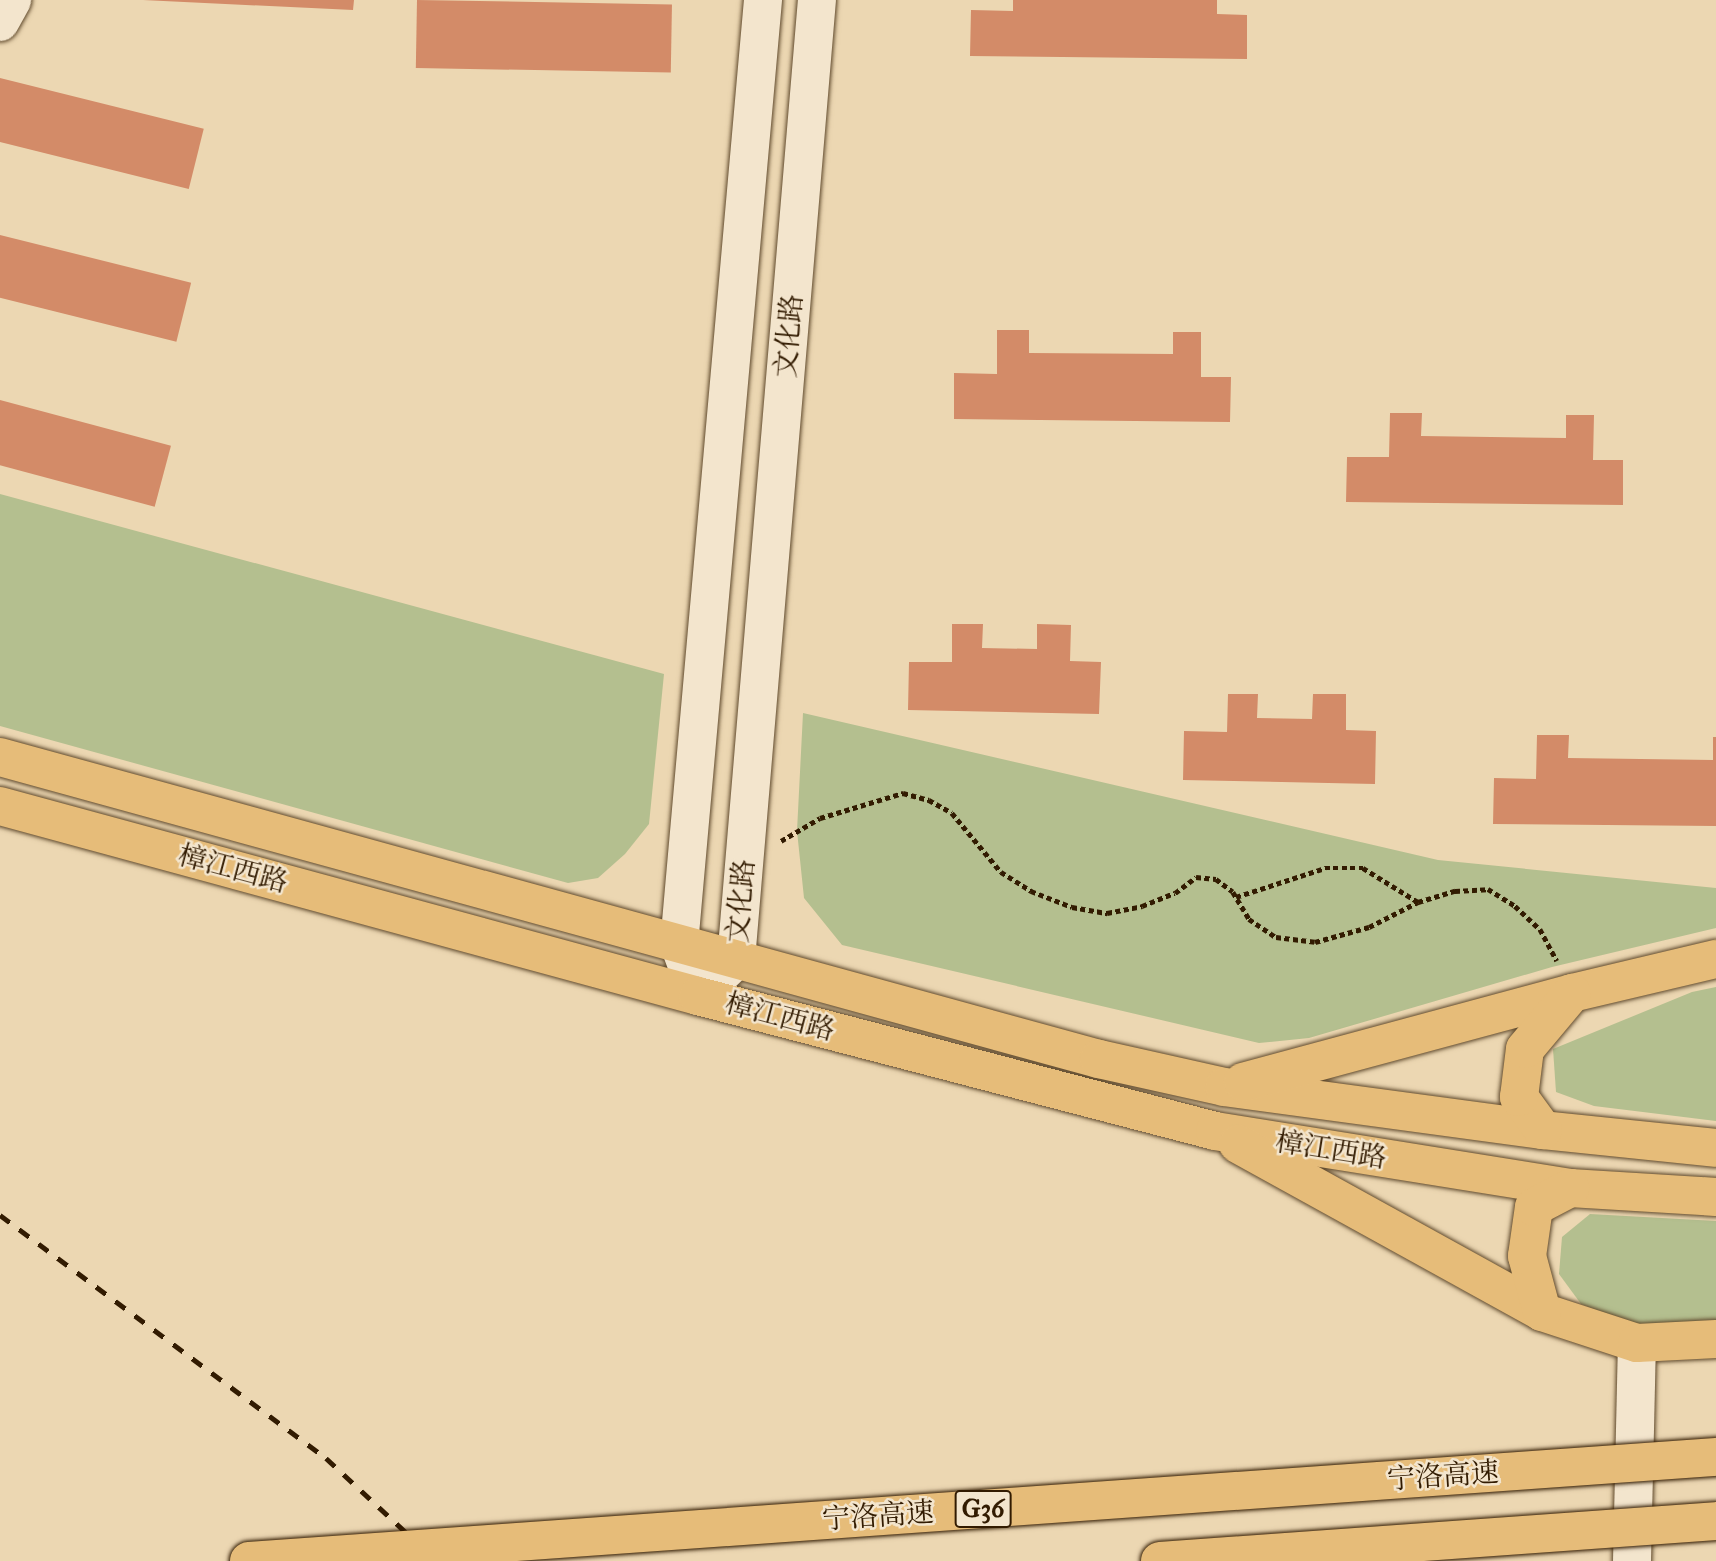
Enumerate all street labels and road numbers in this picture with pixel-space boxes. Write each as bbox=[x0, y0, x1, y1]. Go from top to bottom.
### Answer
street label: 文化路 bbox=[769, 293, 809, 379]
street label: 樟江西路 bbox=[175, 838, 291, 900]
street label: 文化路 bbox=[721, 858, 761, 944]
street label: 樟江西路 bbox=[722, 986, 838, 1048]
street label: 樟江西路 bbox=[1273, 1125, 1389, 1175]
street label: 宁洛高速 bbox=[1386, 1455, 1500, 1497]
road number: G36 bbox=[953, 1486, 1013, 1532]
street label: 宁洛高速 bbox=[821, 1495, 935, 1537]

